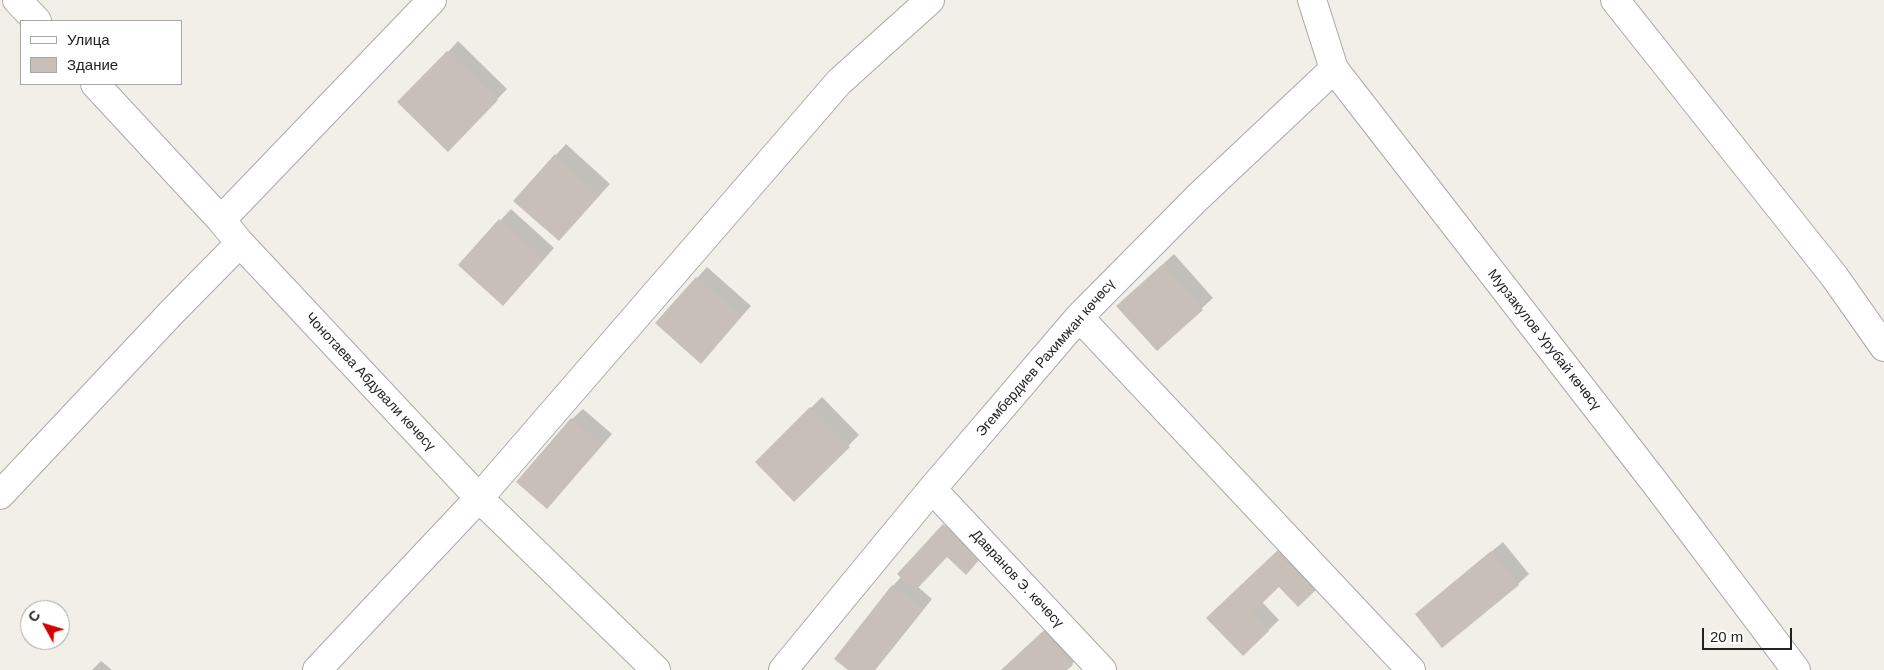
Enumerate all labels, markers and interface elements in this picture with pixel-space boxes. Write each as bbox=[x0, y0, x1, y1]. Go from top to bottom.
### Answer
legend bbox=[20, 20, 182, 85]
text: Улица bbox=[67, 31, 110, 48]
text: Здание bbox=[67, 56, 118, 73]
street label: Мурзакулов Урубай көчөсү bbox=[1484, 266, 1604, 414]
street label: Эгембердиев Рахимжан көчөсү bbox=[973, 276, 1119, 440]
street label: Чонотаева Абдували көчөсү bbox=[301, 309, 439, 455]
street label: Давранов Э. көчөсү bbox=[967, 526, 1067, 632]
north arrow bbox=[20, 600, 70, 650]
text: С bbox=[25, 607, 44, 625]
scale bar bbox=[1704, 618, 1794, 650]
text: 20 m bbox=[1710, 628, 1743, 645]

